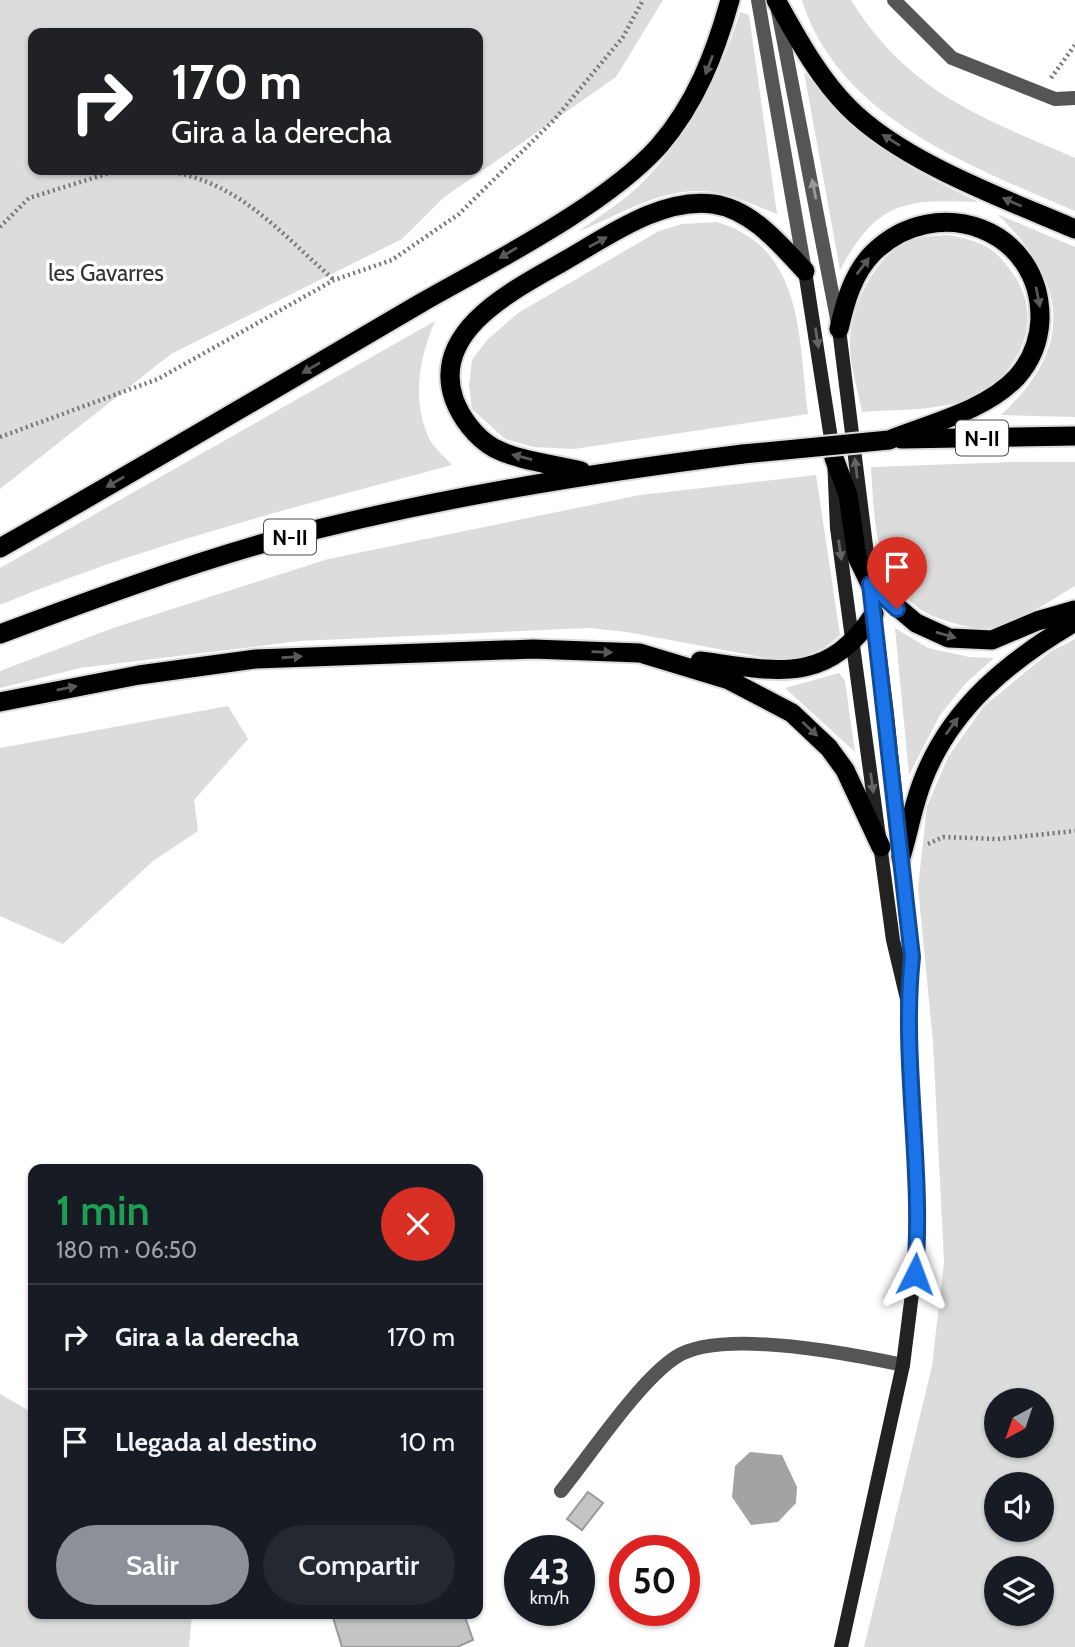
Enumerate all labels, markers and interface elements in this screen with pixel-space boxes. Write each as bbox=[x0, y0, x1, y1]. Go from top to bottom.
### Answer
text: 170 m bbox=[171, 52, 302, 111]
one-way arrow bbox=[704, 55, 715, 76]
icon: right bbox=[56, 56, 147, 147]
text: Gira a la derecha bbox=[171, 112, 392, 151]
one-way arrow bbox=[882, 133, 900, 147]
one-way arrow bbox=[808, 178, 819, 200]
one-way arrow bbox=[1002, 196, 1023, 207]
one-way arrow bbox=[588, 236, 607, 248]
one-way arrow bbox=[498, 247, 517, 259]
one-way arrow bbox=[856, 257, 870, 275]
park label: les Gavarres bbox=[48, 259, 164, 287]
one-way arrow bbox=[1032, 286, 1043, 308]
one-way arrow bbox=[812, 327, 823, 349]
one-way arrow bbox=[302, 362, 321, 374]
road number: N-II bbox=[956, 420, 1008, 456]
one-way arrow bbox=[511, 451, 533, 462]
one-way arrow bbox=[850, 456, 861, 478]
one-way arrow bbox=[105, 476, 124, 488]
road number: N-II bbox=[264, 520, 316, 554]
pin bbox=[867, 537, 927, 609]
one-way arrow bbox=[834, 539, 845, 561]
icon: arrive bbox=[878, 548, 916, 586]
one-way arrow bbox=[936, 631, 957, 641]
one-way arrow bbox=[591, 646, 613, 657]
one-way arrow bbox=[281, 651, 303, 662]
one-way arrow bbox=[56, 682, 78, 693]
one-way arrow bbox=[944, 717, 958, 735]
one-way arrow bbox=[802, 721, 819, 738]
one-way arrow bbox=[866, 772, 877, 794]
text: 1 min bbox=[56, 1184, 150, 1236]
button: close bbox=[381, 1187, 455, 1261]
text: 180 m · 06:50 bbox=[56, 1236, 197, 1264]
position arrow bbox=[878, 1237, 952, 1311]
icon: right bbox=[56, 1318, 94, 1356]
text: Gira a la derecha bbox=[115, 1321, 299, 1353]
text: 170 m bbox=[387, 1321, 455, 1353]
north arrow bbox=[984, 1388, 1054, 1458]
map controls bbox=[984, 1388, 1054, 1626]
icon: arrive bbox=[56, 1423, 94, 1461]
text: Llegada al destino bbox=[115, 1426, 317, 1458]
text: 10 m bbox=[400, 1426, 455, 1458]
button: sound bbox=[984, 1472, 1054, 1542]
button: Salir bbox=[56, 1525, 249, 1605]
button: Compartir bbox=[263, 1525, 455, 1605]
speed limit sign: 50 bbox=[609, 1535, 700, 1626]
text: 43 bbox=[529, 1550, 570, 1593]
button: layers bbox=[984, 1556, 1054, 1626]
text: km/h bbox=[530, 1587, 569, 1609]

